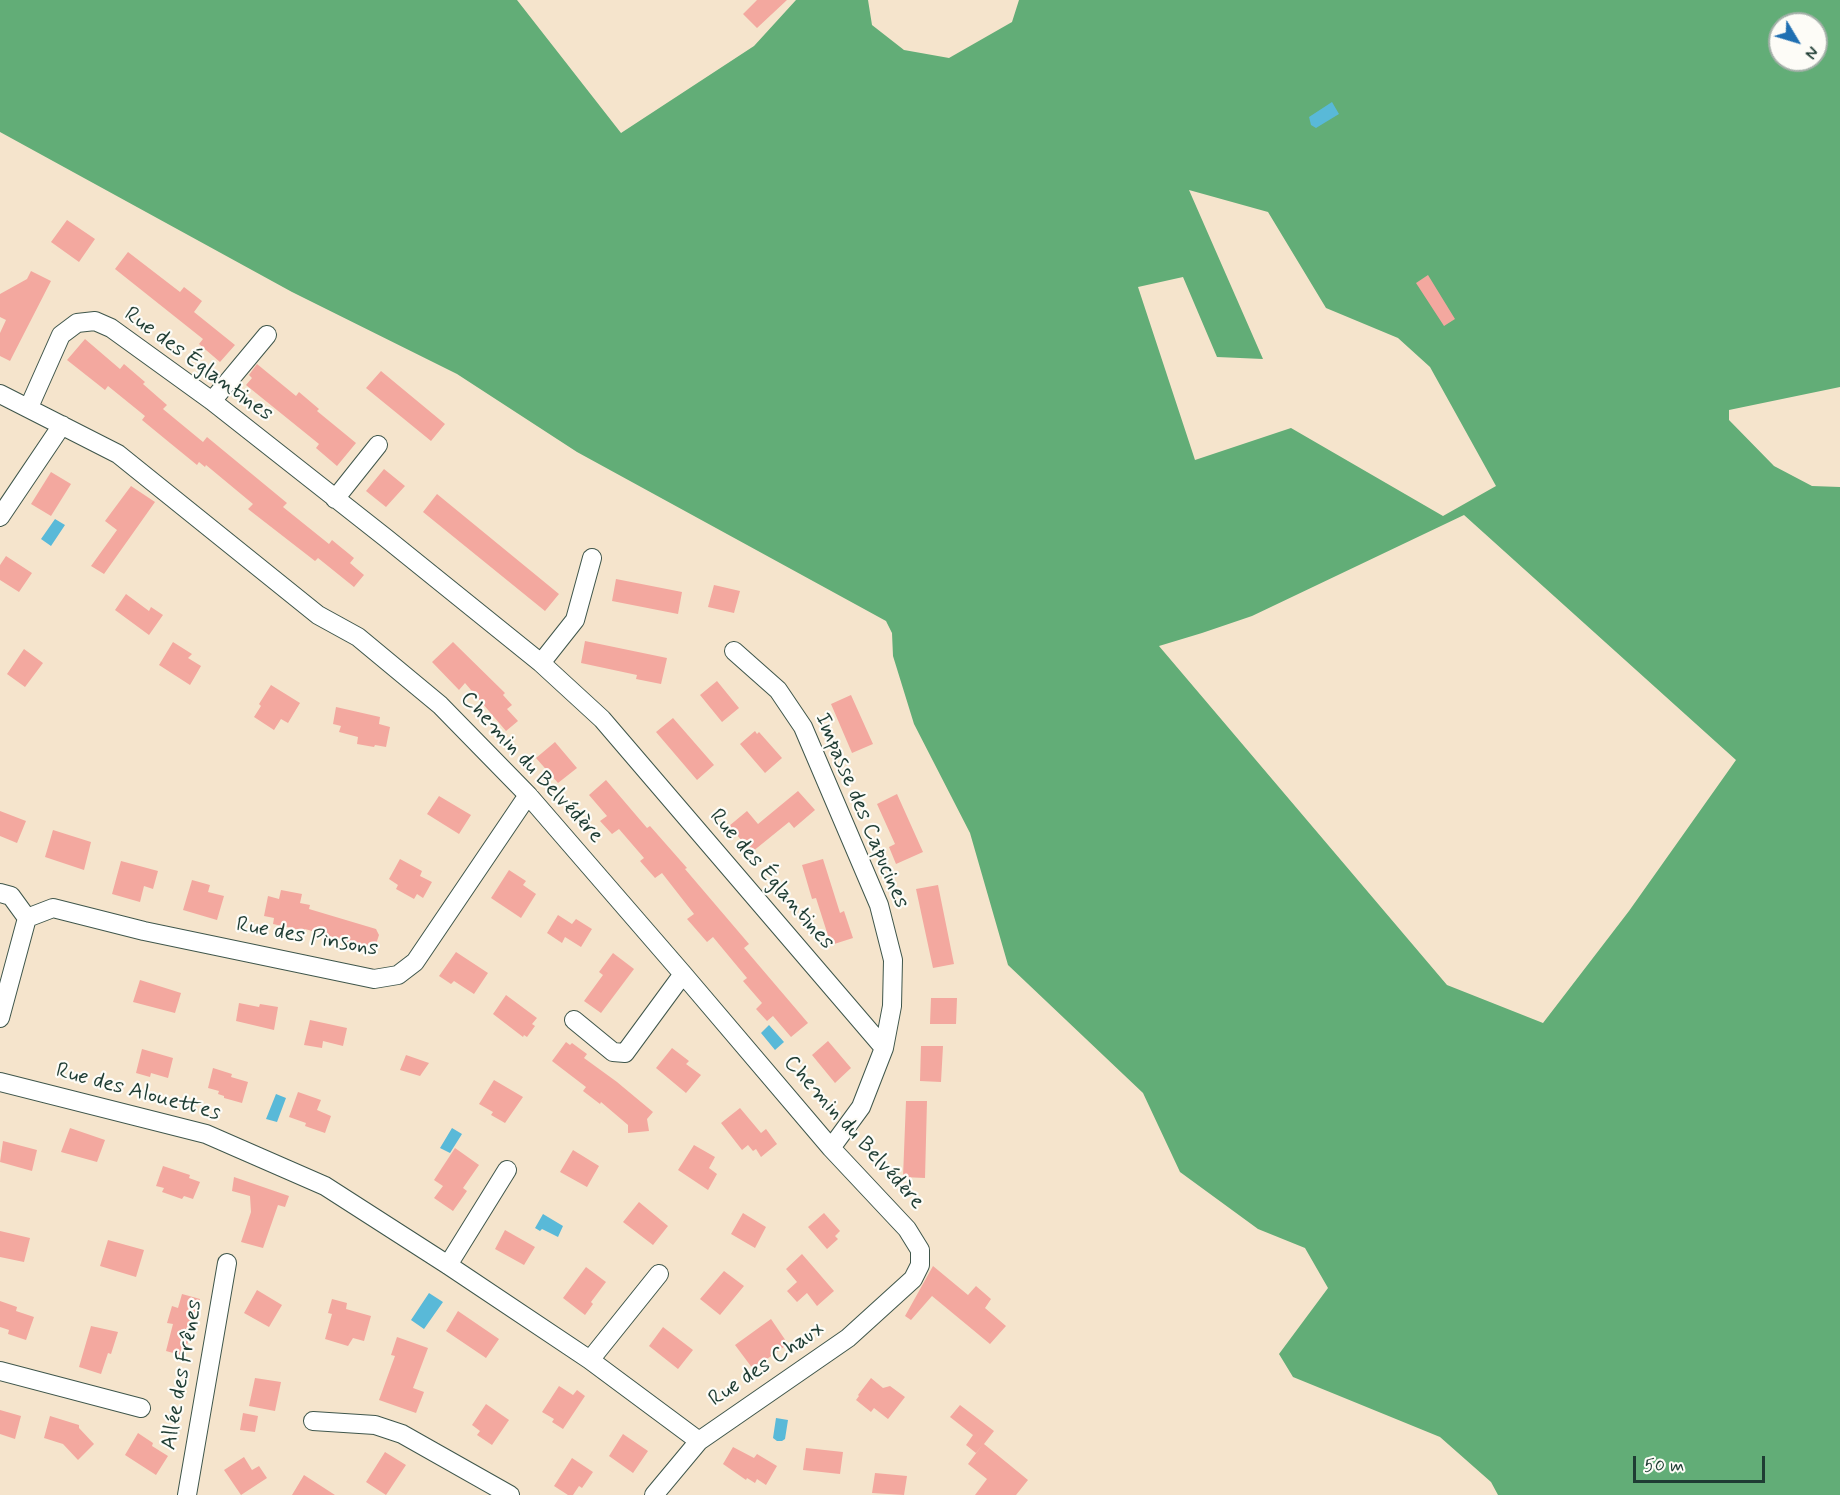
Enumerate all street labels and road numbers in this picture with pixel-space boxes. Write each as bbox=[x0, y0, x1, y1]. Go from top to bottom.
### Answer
street label: Rue des Églantines bbox=[118, 302, 278, 428]
street label: Chemin du Belvédère bbox=[454, 686, 608, 850]
street label: Impasse des Capucines bbox=[808, 709, 914, 913]
street label: Rue des Églantines bbox=[703, 804, 839, 956]
street label: Rue des Pinsons bbox=[234, 913, 380, 963]
street label: Chemin du Belvédère bbox=[777, 1050, 929, 1216]
street label: Rue des Alouettes bbox=[53, 1058, 223, 1128]
street label: Allée des Frênes bbox=[157, 1298, 209, 1452]
street label: Rue des Chaux bbox=[704, 1317, 830, 1413]

